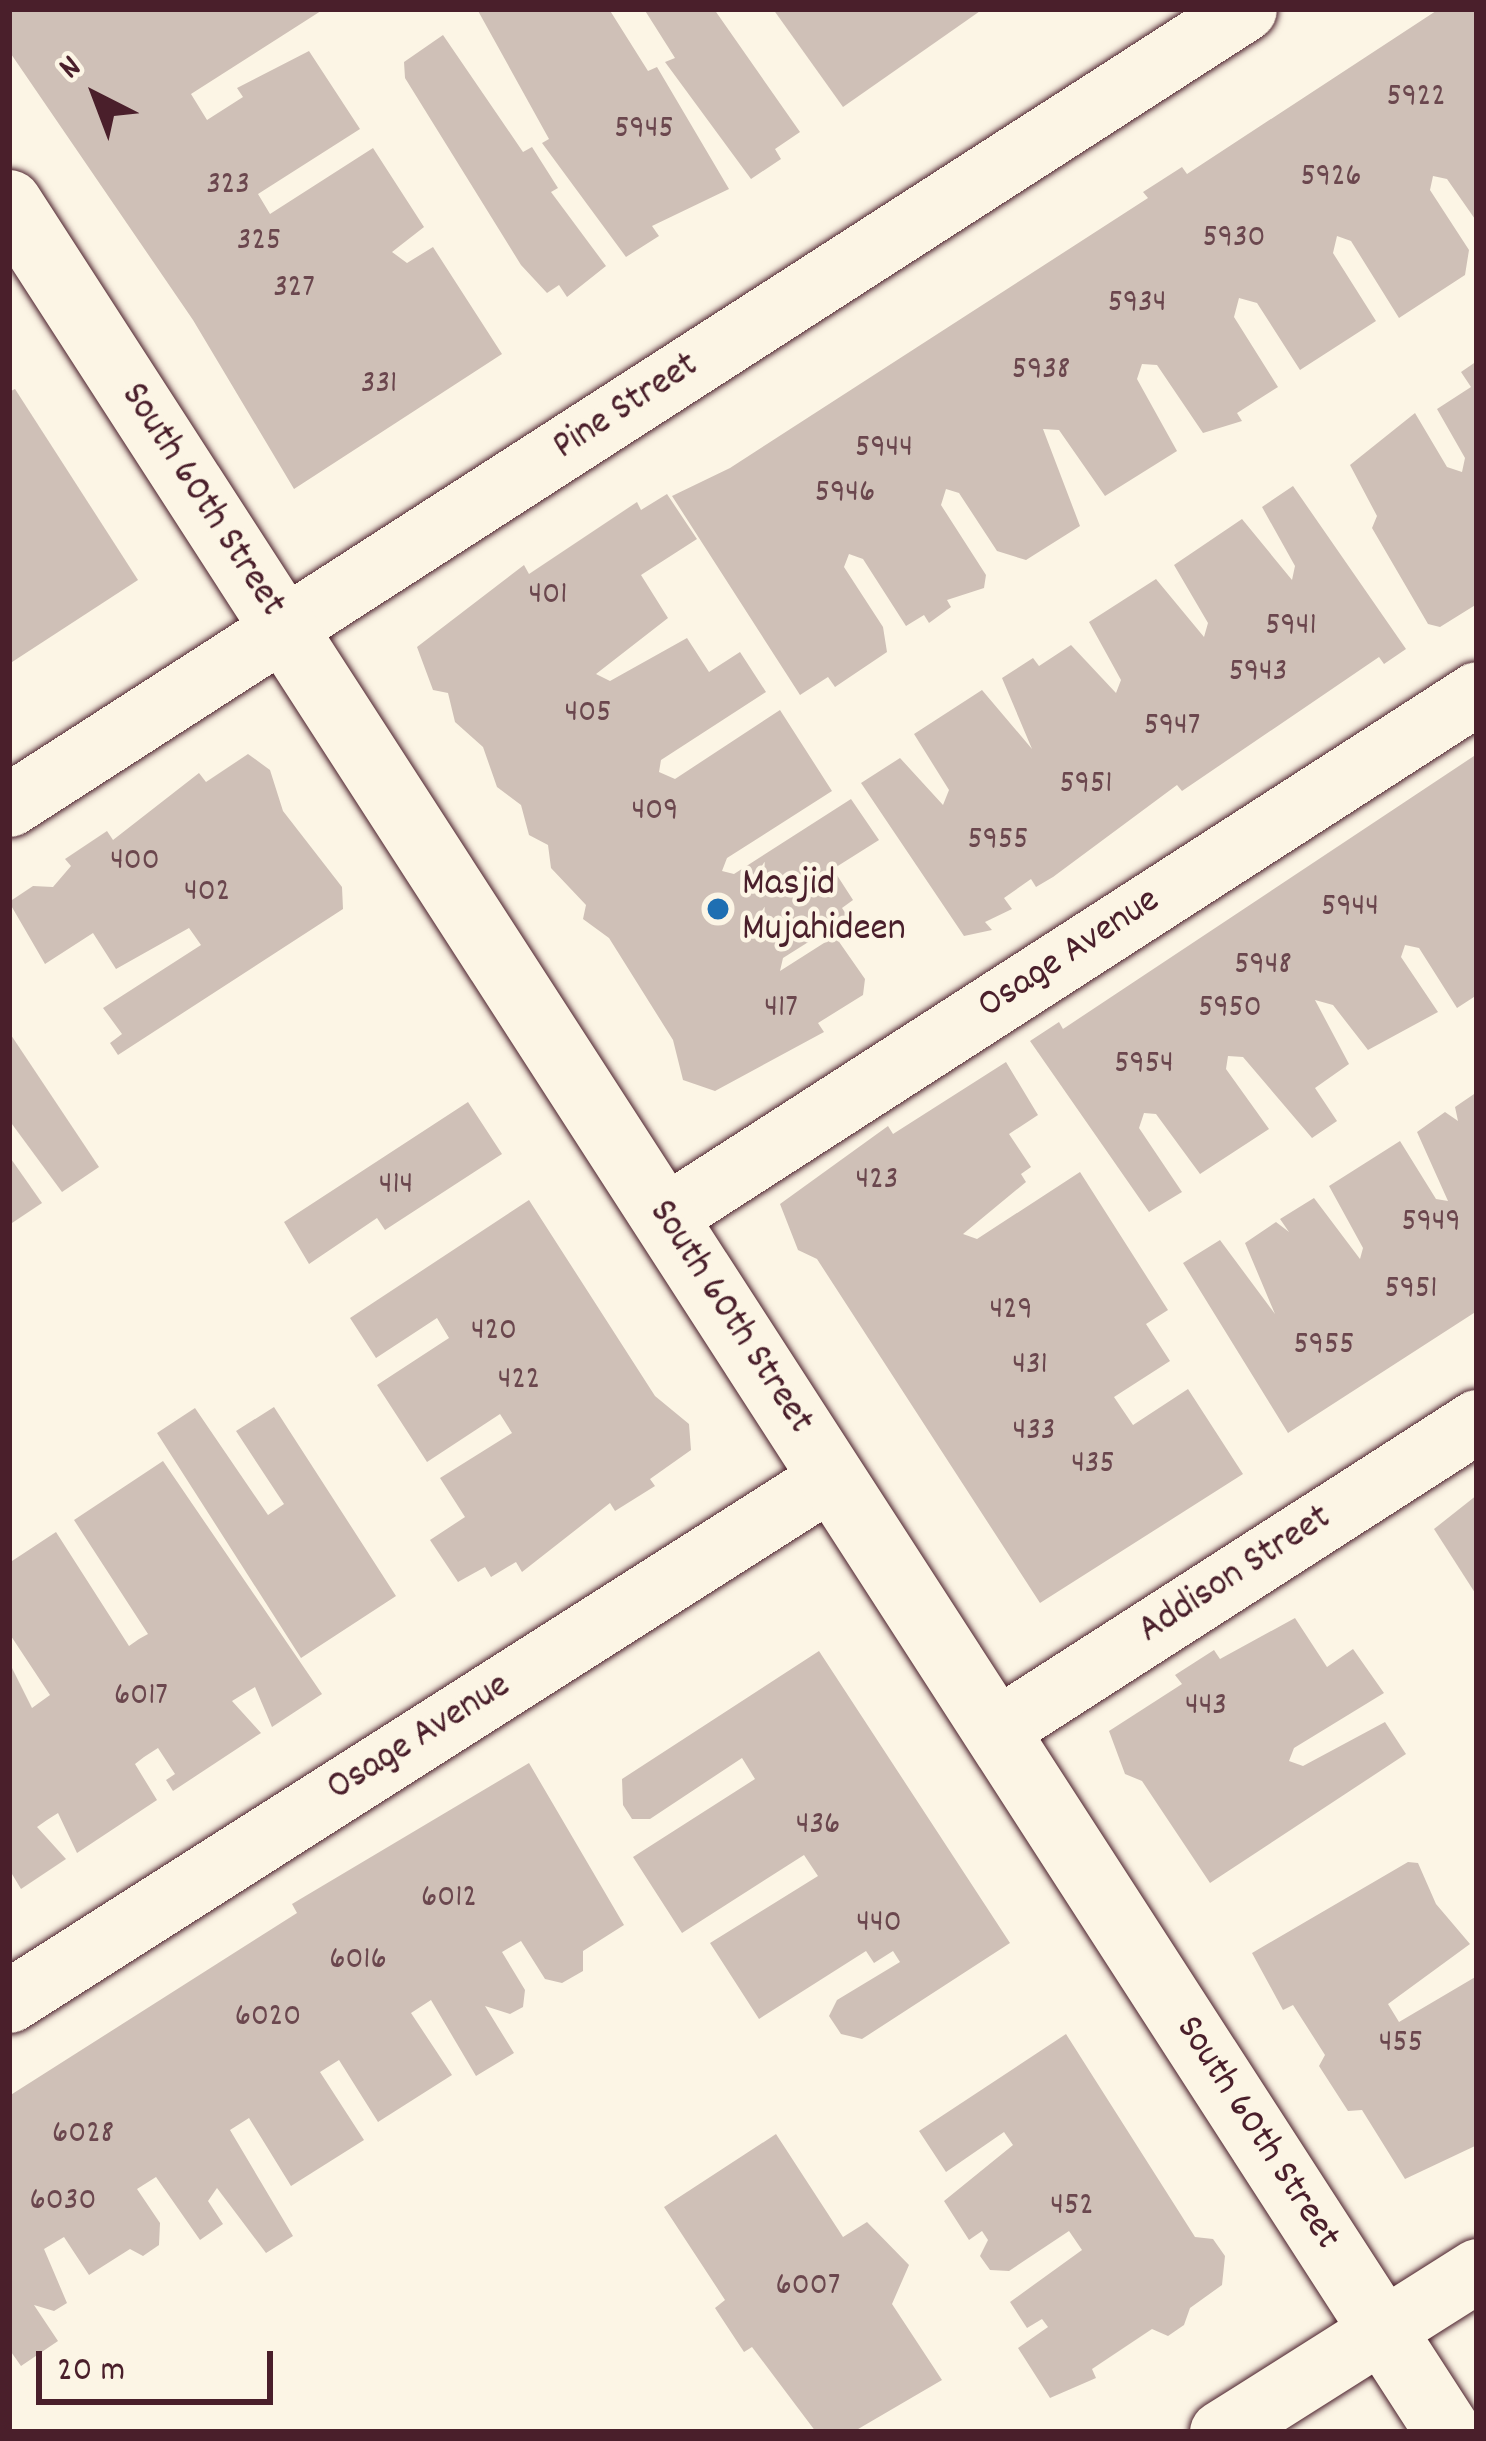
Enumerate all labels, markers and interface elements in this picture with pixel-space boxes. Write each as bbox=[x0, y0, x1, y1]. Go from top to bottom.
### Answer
north arrow bbox=[36, 36, 156, 156]
text: N bbox=[50, 46, 93, 92]
house number: 5922 bbox=[1386, 78, 1446, 118]
house number: 5945 bbox=[614, 110, 674, 150]
house number: 5926 bbox=[1301, 158, 1361, 198]
house number: 323 bbox=[206, 166, 250, 206]
house number: 5930 bbox=[1202, 219, 1266, 259]
house number: 325 bbox=[237, 222, 281, 262]
house number: 327 bbox=[273, 269, 315, 309]
house number: 5934 bbox=[1108, 284, 1166, 324]
street label: Pine Street bbox=[546, 344, 708, 472]
house number: 5938 bbox=[1012, 351, 1070, 391]
house number: 331 bbox=[361, 365, 397, 405]
street label: South 60th Street bbox=[108, 376, 294, 626]
house number: 5944 bbox=[855, 429, 913, 469]
house number: 5946 bbox=[815, 474, 875, 514]
house number: 401 bbox=[529, 576, 567, 616]
house number: 5941 bbox=[1265, 607, 1317, 647]
house number: 5943 bbox=[1229, 653, 1287, 693]
house number: 405 bbox=[565, 694, 611, 734]
house number: 5947 bbox=[1144, 707, 1200, 747]
house number: 5951 bbox=[1060, 765, 1112, 805]
house number: 409 bbox=[632, 792, 678, 832]
house number: 5955 bbox=[968, 821, 1028, 861]
house number: 400 bbox=[110, 842, 160, 882]
place label: Masjid Mujahideen bbox=[742, 864, 906, 955]
house number: 402 bbox=[184, 873, 230, 913]
street label: Osage Avenue bbox=[970, 879, 1170, 1031]
house number: 5944 bbox=[1321, 888, 1379, 928]
marker: Masjid Mujahideen bbox=[705, 896, 731, 922]
house number: 5948 bbox=[1234, 946, 1292, 986]
house number: 417 bbox=[764, 989, 798, 1029]
house number: 5950 bbox=[1198, 989, 1262, 1029]
house number: 5954 bbox=[1114, 1045, 1174, 1085]
house number: 423 bbox=[856, 1161, 898, 1201]
house number: 414 bbox=[379, 1166, 413, 1206]
street label: South 60th Street bbox=[636, 1193, 822, 1443]
house number: 5949 bbox=[1401, 1203, 1461, 1243]
house number: 5951 bbox=[1385, 1270, 1437, 1310]
house number: 429 bbox=[989, 1291, 1033, 1331]
house number: 420 bbox=[471, 1312, 517, 1352]
house number: 5955 bbox=[1294, 1326, 1354, 1366]
house number: 431 bbox=[1012, 1346, 1048, 1386]
house number: 422 bbox=[498, 1361, 540, 1401]
house number: 433 bbox=[1013, 1412, 1055, 1452]
house number: 435 bbox=[1071, 1445, 1115, 1485]
street label: Addison Street bbox=[1131, 1496, 1341, 1656]
street label: Osage Avenue bbox=[320, 1664, 520, 1814]
house number: 6017 bbox=[114, 1677, 168, 1717]
house number: 443 bbox=[1185, 1687, 1227, 1727]
house number: 436 bbox=[796, 1806, 840, 1846]
house number: 6012 bbox=[421, 1879, 477, 1919]
house number: 440 bbox=[856, 1904, 902, 1944]
house number: 6016 bbox=[329, 1941, 387, 1981]
house number: 6020 bbox=[235, 1998, 301, 2038]
street label: South 60th Street bbox=[1163, 2009, 1349, 2259]
house number: 455 bbox=[1379, 2024, 1423, 2064]
house number: 6028 bbox=[52, 2115, 114, 2155]
house number: 6030 bbox=[30, 2182, 96, 2222]
house number: 452 bbox=[1050, 2187, 1094, 2227]
house number: 6007 bbox=[776, 2267, 840, 2307]
scale bar bbox=[42, 2327, 279, 2401]
text: 20 m bbox=[57, 2346, 125, 2398]

